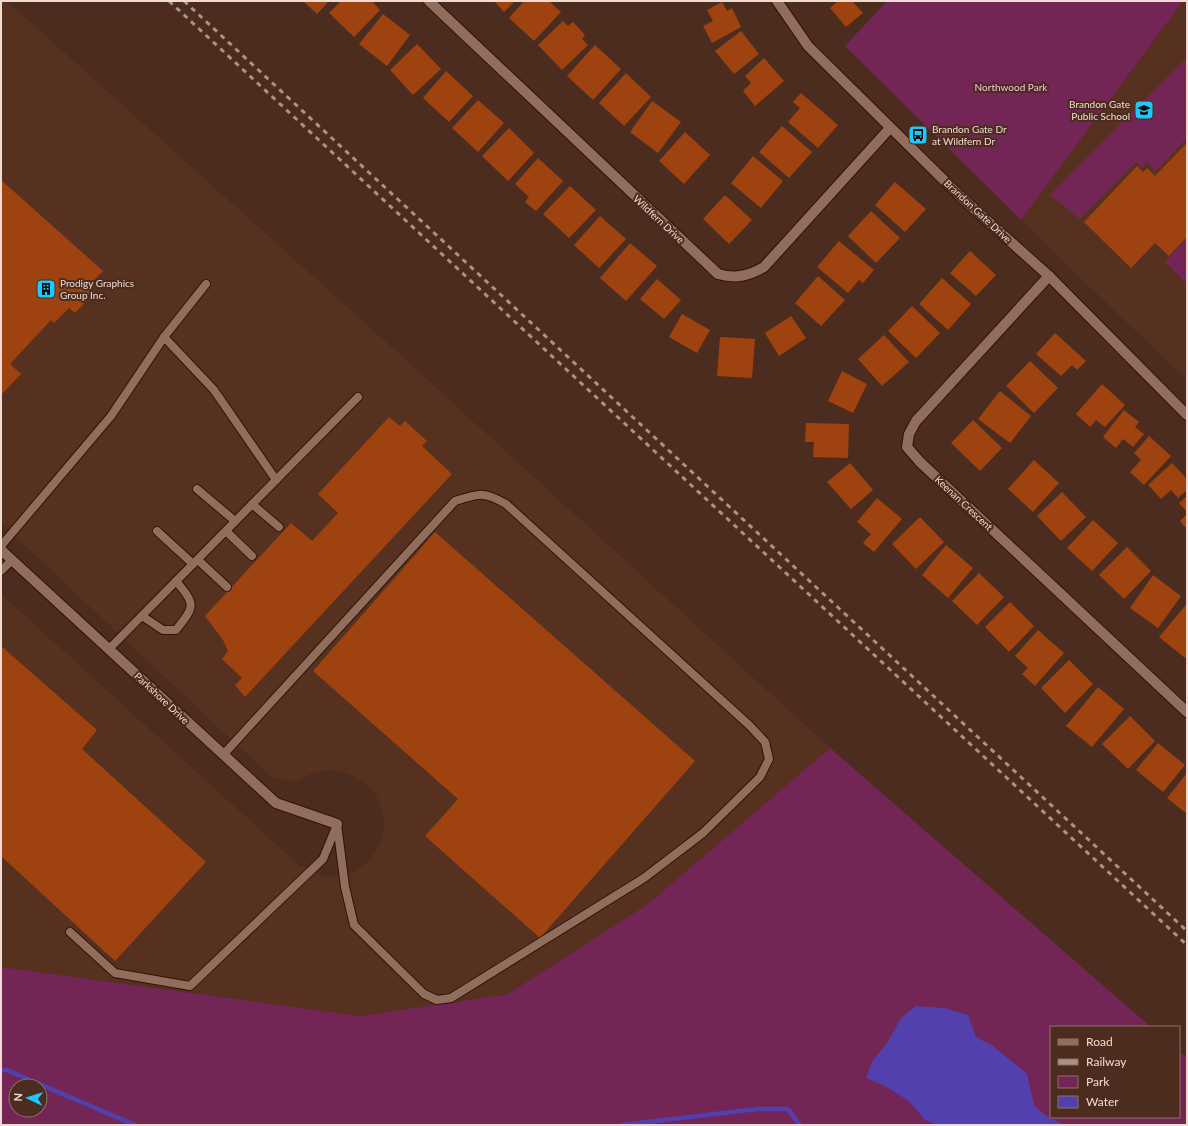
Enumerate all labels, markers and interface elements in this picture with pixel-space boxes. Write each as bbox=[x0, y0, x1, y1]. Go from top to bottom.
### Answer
park label: Northwood Park bbox=[975, 81, 1048, 93]
place label: Brandon Gate Public School bbox=[1069, 98, 1130, 122]
school or university icon: Brandon Gate Public School bbox=[1133, 99, 1155, 121]
place label: Brandon Gate Dr at Wildfern Dr bbox=[932, 123, 1007, 147]
bus stop icon: Brandon Gate Dr at Wildfern Dr bbox=[907, 124, 929, 146]
street label: Brandon Gate Drive bbox=[942, 177, 1014, 245]
street label: Wildfern Drive bbox=[631, 192, 687, 246]
place label: Prodigy Graphics Group Inc. bbox=[60, 277, 134, 301]
building icon: Prodigy Graphics Group Inc. bbox=[35, 278, 57, 300]
street label: Keenan Crescent bbox=[933, 473, 996, 533]
street label: Parkshore Drive bbox=[132, 670, 192, 726]
legend bbox=[1050, 1026, 1180, 1118]
text: Road bbox=[1086, 1034, 1113, 1049]
text: Railway bbox=[1086, 1054, 1127, 1069]
text: Park bbox=[1086, 1074, 1110, 1089]
north arrow bbox=[8, 1078, 48, 1118]
text: N bbox=[11, 1093, 24, 1102]
text: Water bbox=[1086, 1094, 1119, 1109]

